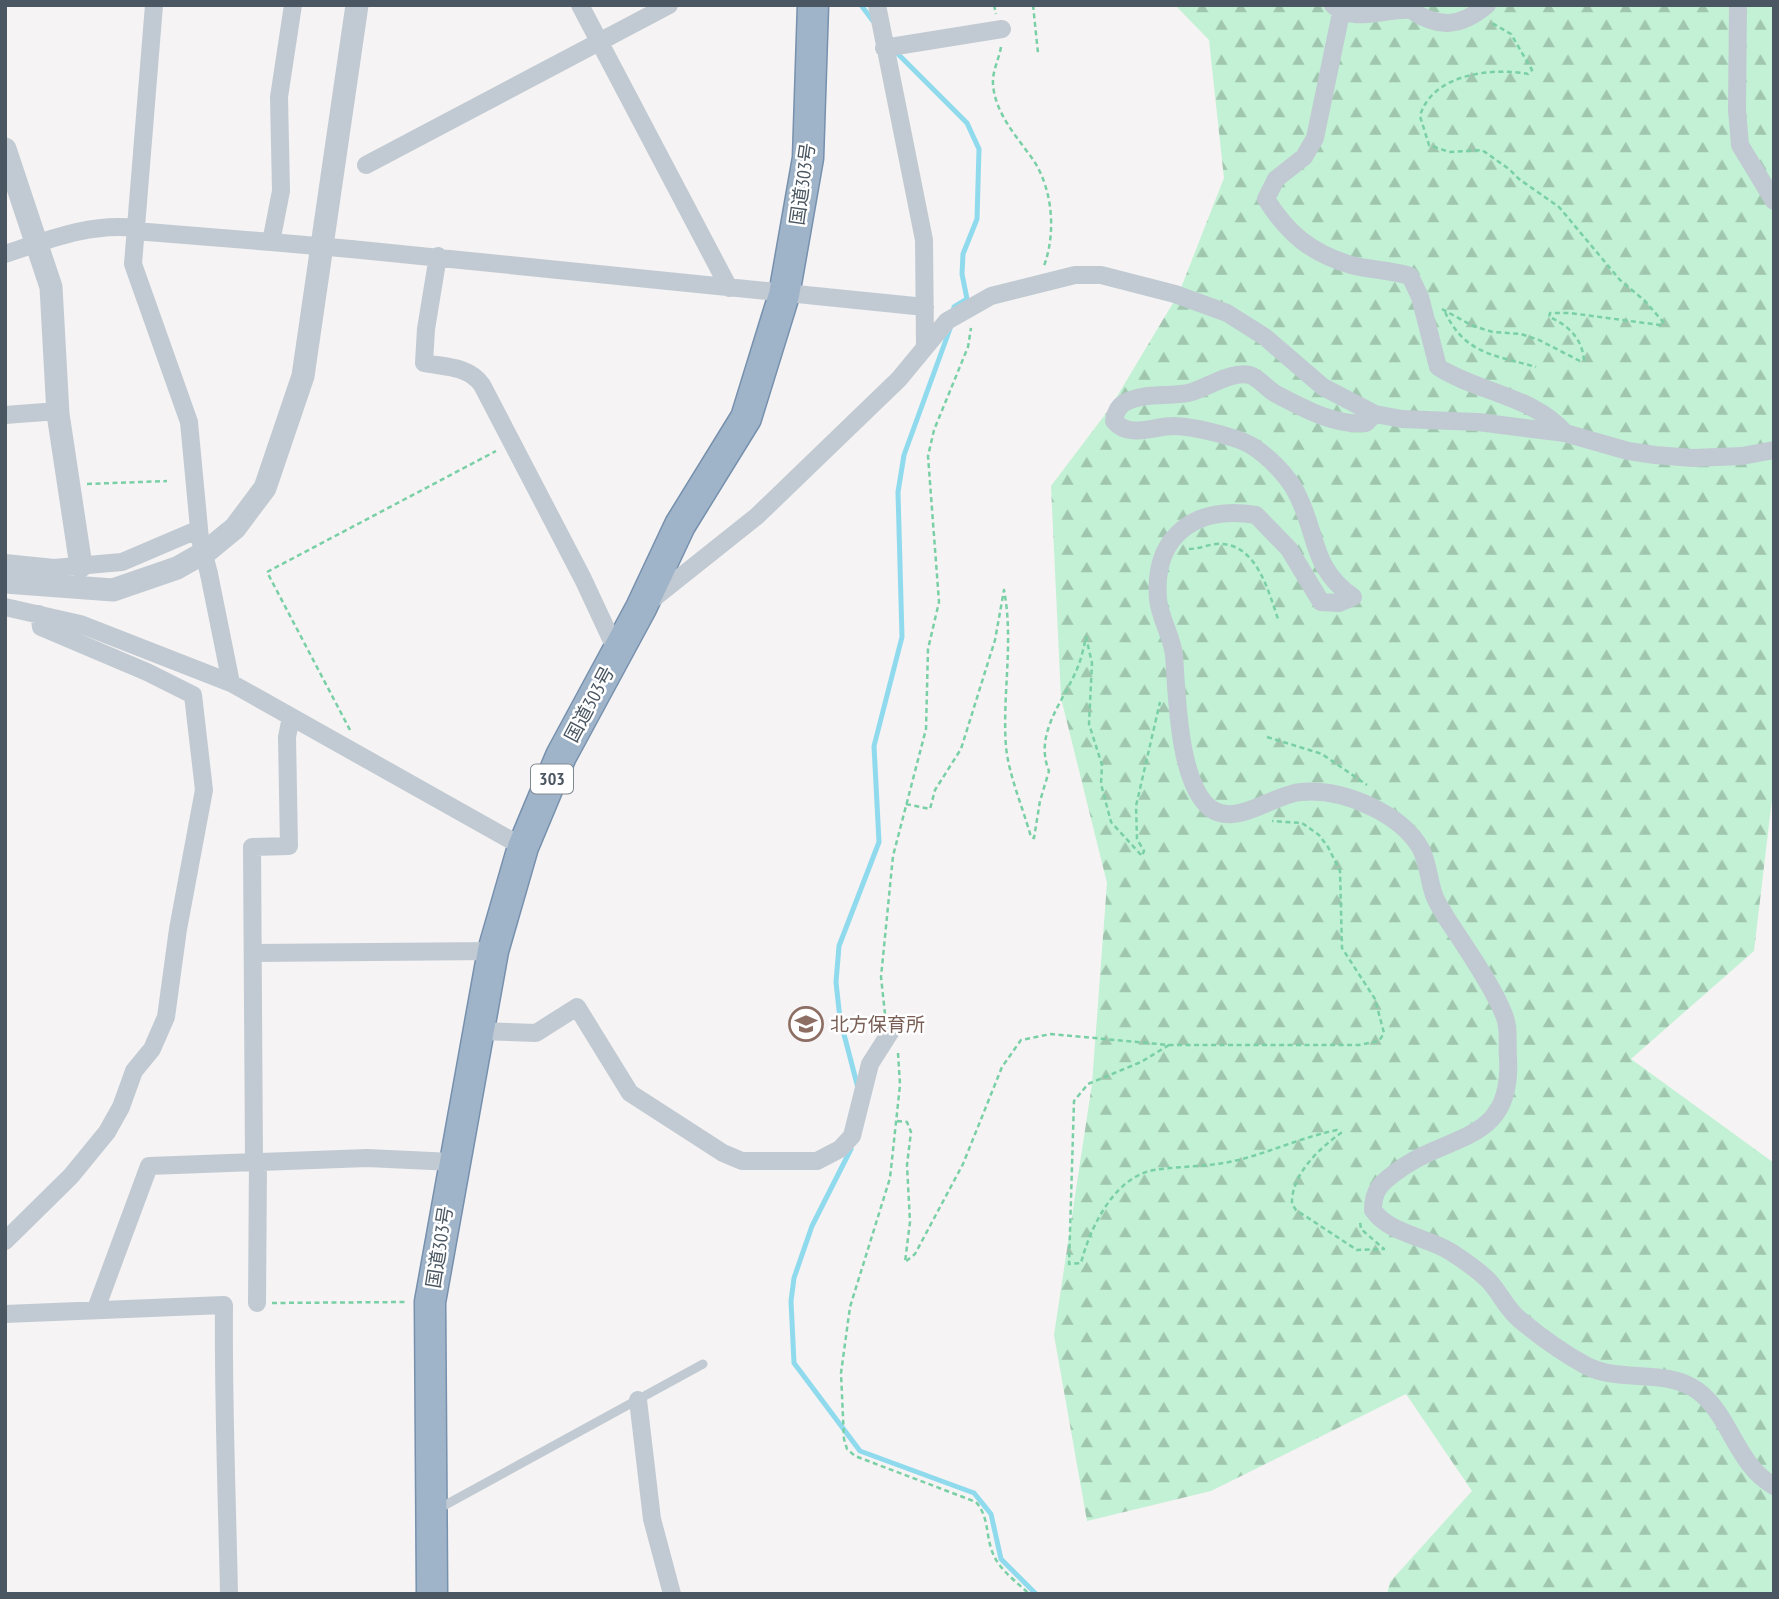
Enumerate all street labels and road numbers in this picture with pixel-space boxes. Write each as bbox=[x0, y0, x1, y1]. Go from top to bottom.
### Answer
street label: 国道303号 bbox=[784, 141, 820, 227]
street label: 国道303号 bbox=[559, 662, 619, 746]
road number: 303 bbox=[531, 764, 573, 794]
street label: 国道303号 bbox=[421, 1204, 457, 1290]

